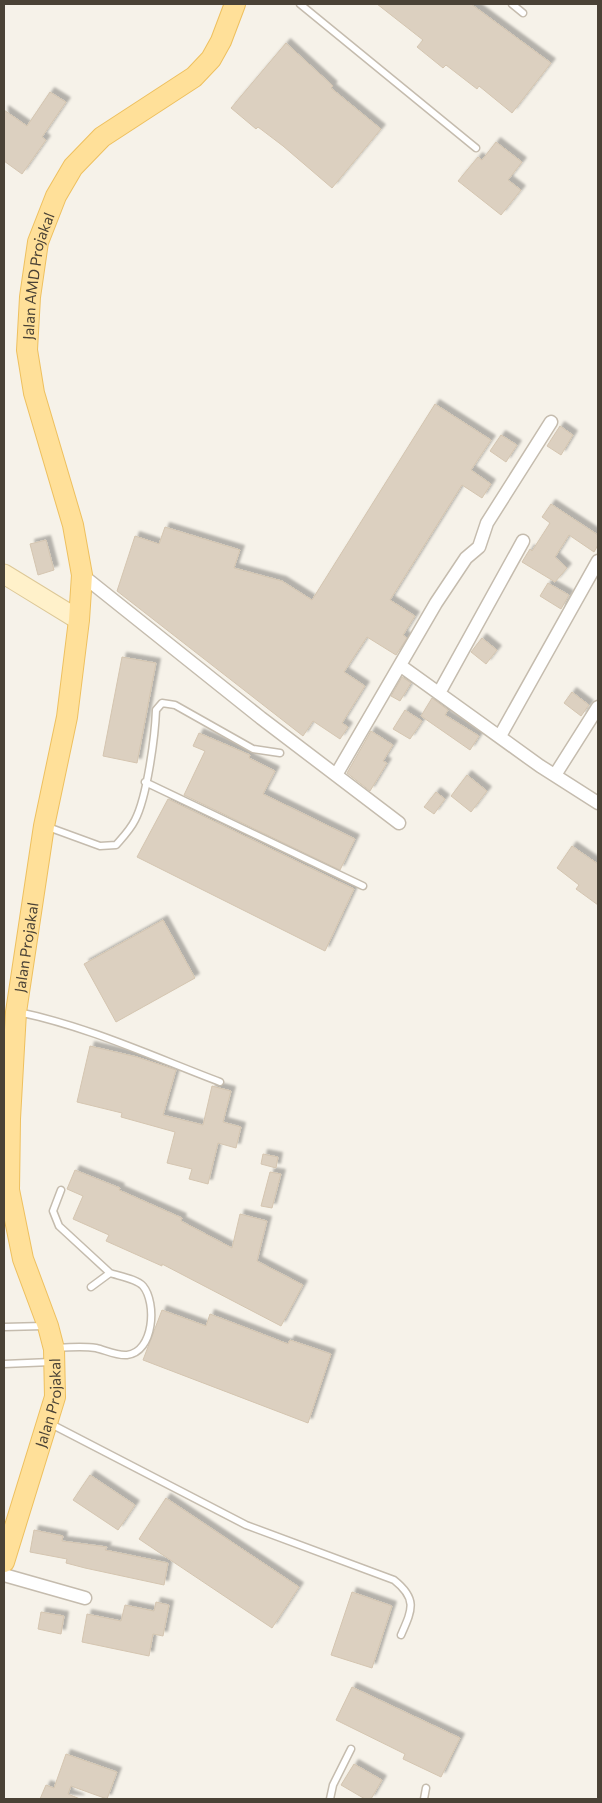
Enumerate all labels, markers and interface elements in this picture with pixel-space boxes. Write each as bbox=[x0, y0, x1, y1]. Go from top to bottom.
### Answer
street label: Jalan AMD Projakal bbox=[19, 210, 58, 340]
street label: Jalan Projakal bbox=[10, 901, 41, 994]
street label: Jalan Projakal bbox=[31, 1358, 64, 1450]

